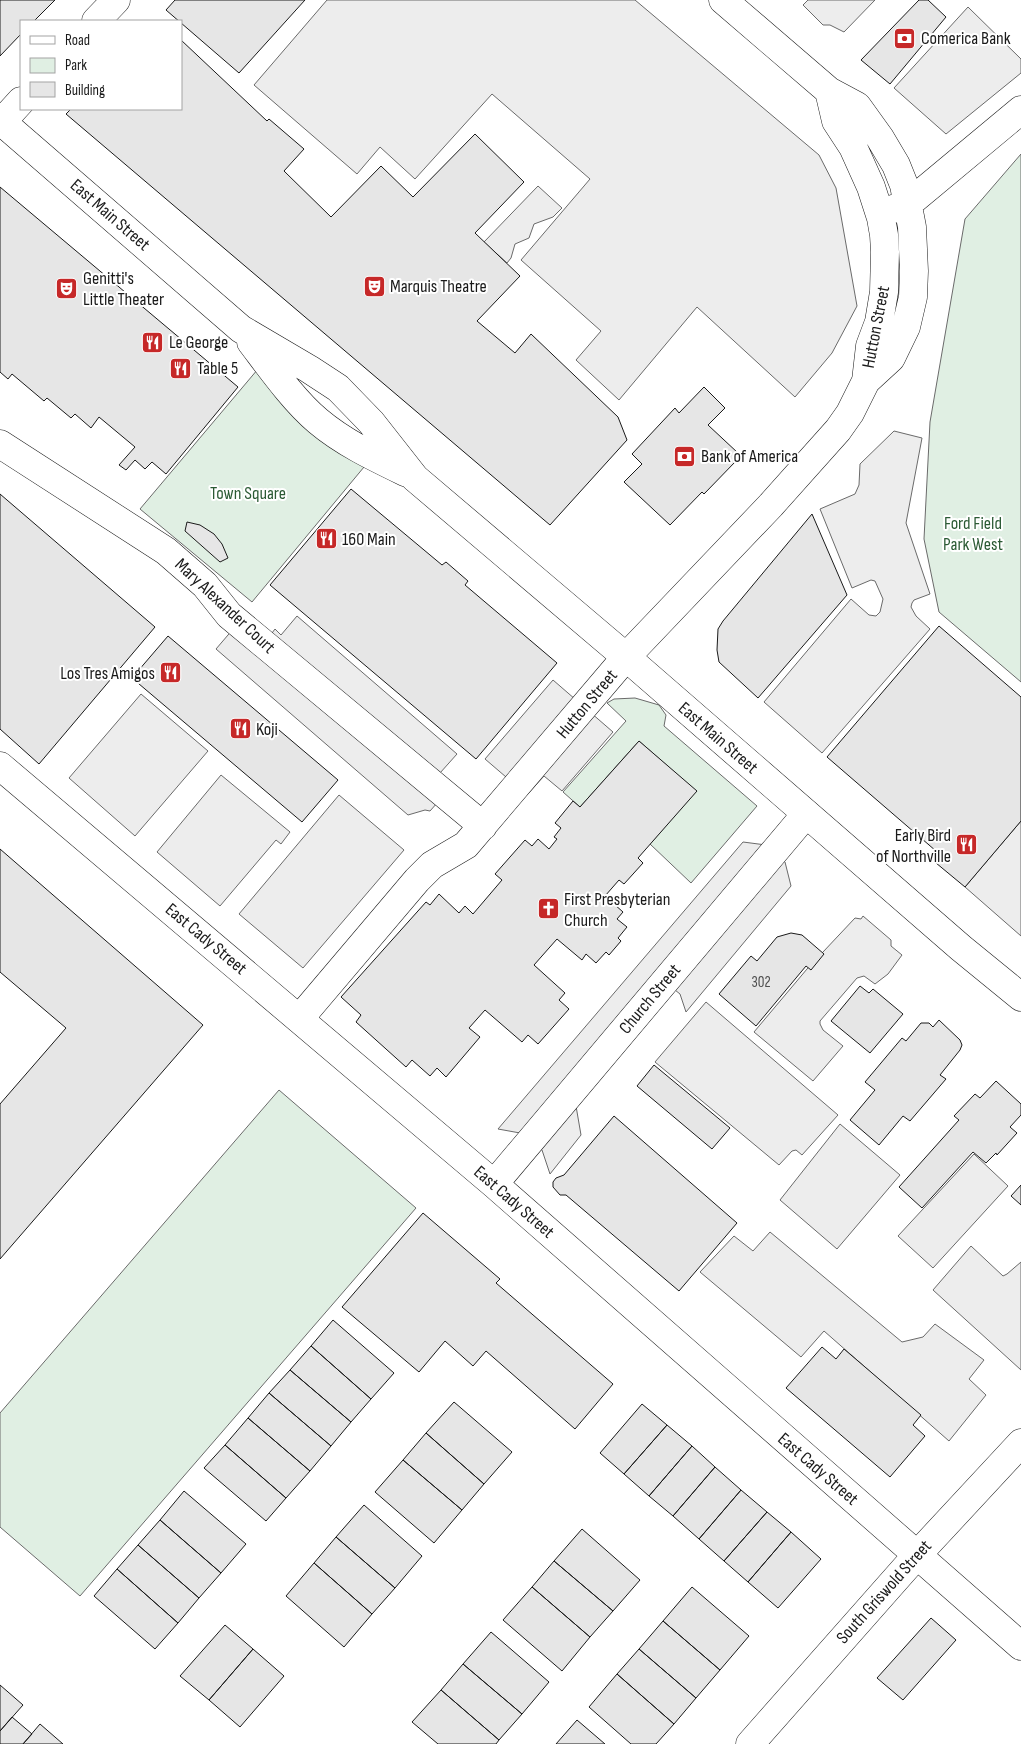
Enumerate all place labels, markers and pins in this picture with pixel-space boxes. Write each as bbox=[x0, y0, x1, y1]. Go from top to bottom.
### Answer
bank icon: Comerica Bank bbox=[893, 26, 917, 50]
place label: Comerica Bank bbox=[921, 28, 1011, 49]
place label: Genitti's Little Theater bbox=[83, 268, 164, 310]
theatre icon: Marquis Theatre bbox=[362, 274, 386, 298]
theatre icon: Genitti's Little Theater bbox=[55, 276, 79, 300]
place label: Marquis Theatre bbox=[390, 276, 487, 297]
restaurant icon: Le George bbox=[141, 330, 165, 354]
place label: Le George bbox=[169, 332, 228, 353]
restaurant icon: Table 5 bbox=[169, 356, 193, 380]
place label: Table 5 bbox=[197, 358, 238, 379]
bank icon: Bank of America bbox=[673, 444, 697, 468]
place label: Bank of America bbox=[701, 446, 798, 467]
restaurant icon: 160 Main bbox=[314, 527, 338, 551]
place label: 160 Main bbox=[342, 529, 396, 550]
restaurant icon: Los Tres Amigos bbox=[159, 661, 183, 685]
place label: Los Tres Amigos bbox=[60, 663, 155, 684]
restaurant icon: Koji bbox=[228, 717, 252, 741]
place label: Koji bbox=[256, 719, 278, 740]
place label: Early Bird of Northville bbox=[876, 825, 951, 867]
restaurant icon: Early Bird of Northville bbox=[955, 833, 979, 857]
place label: First Presbyterian Church bbox=[564, 889, 670, 931]
church icon: First Presbyterian Church bbox=[536, 897, 560, 921]

